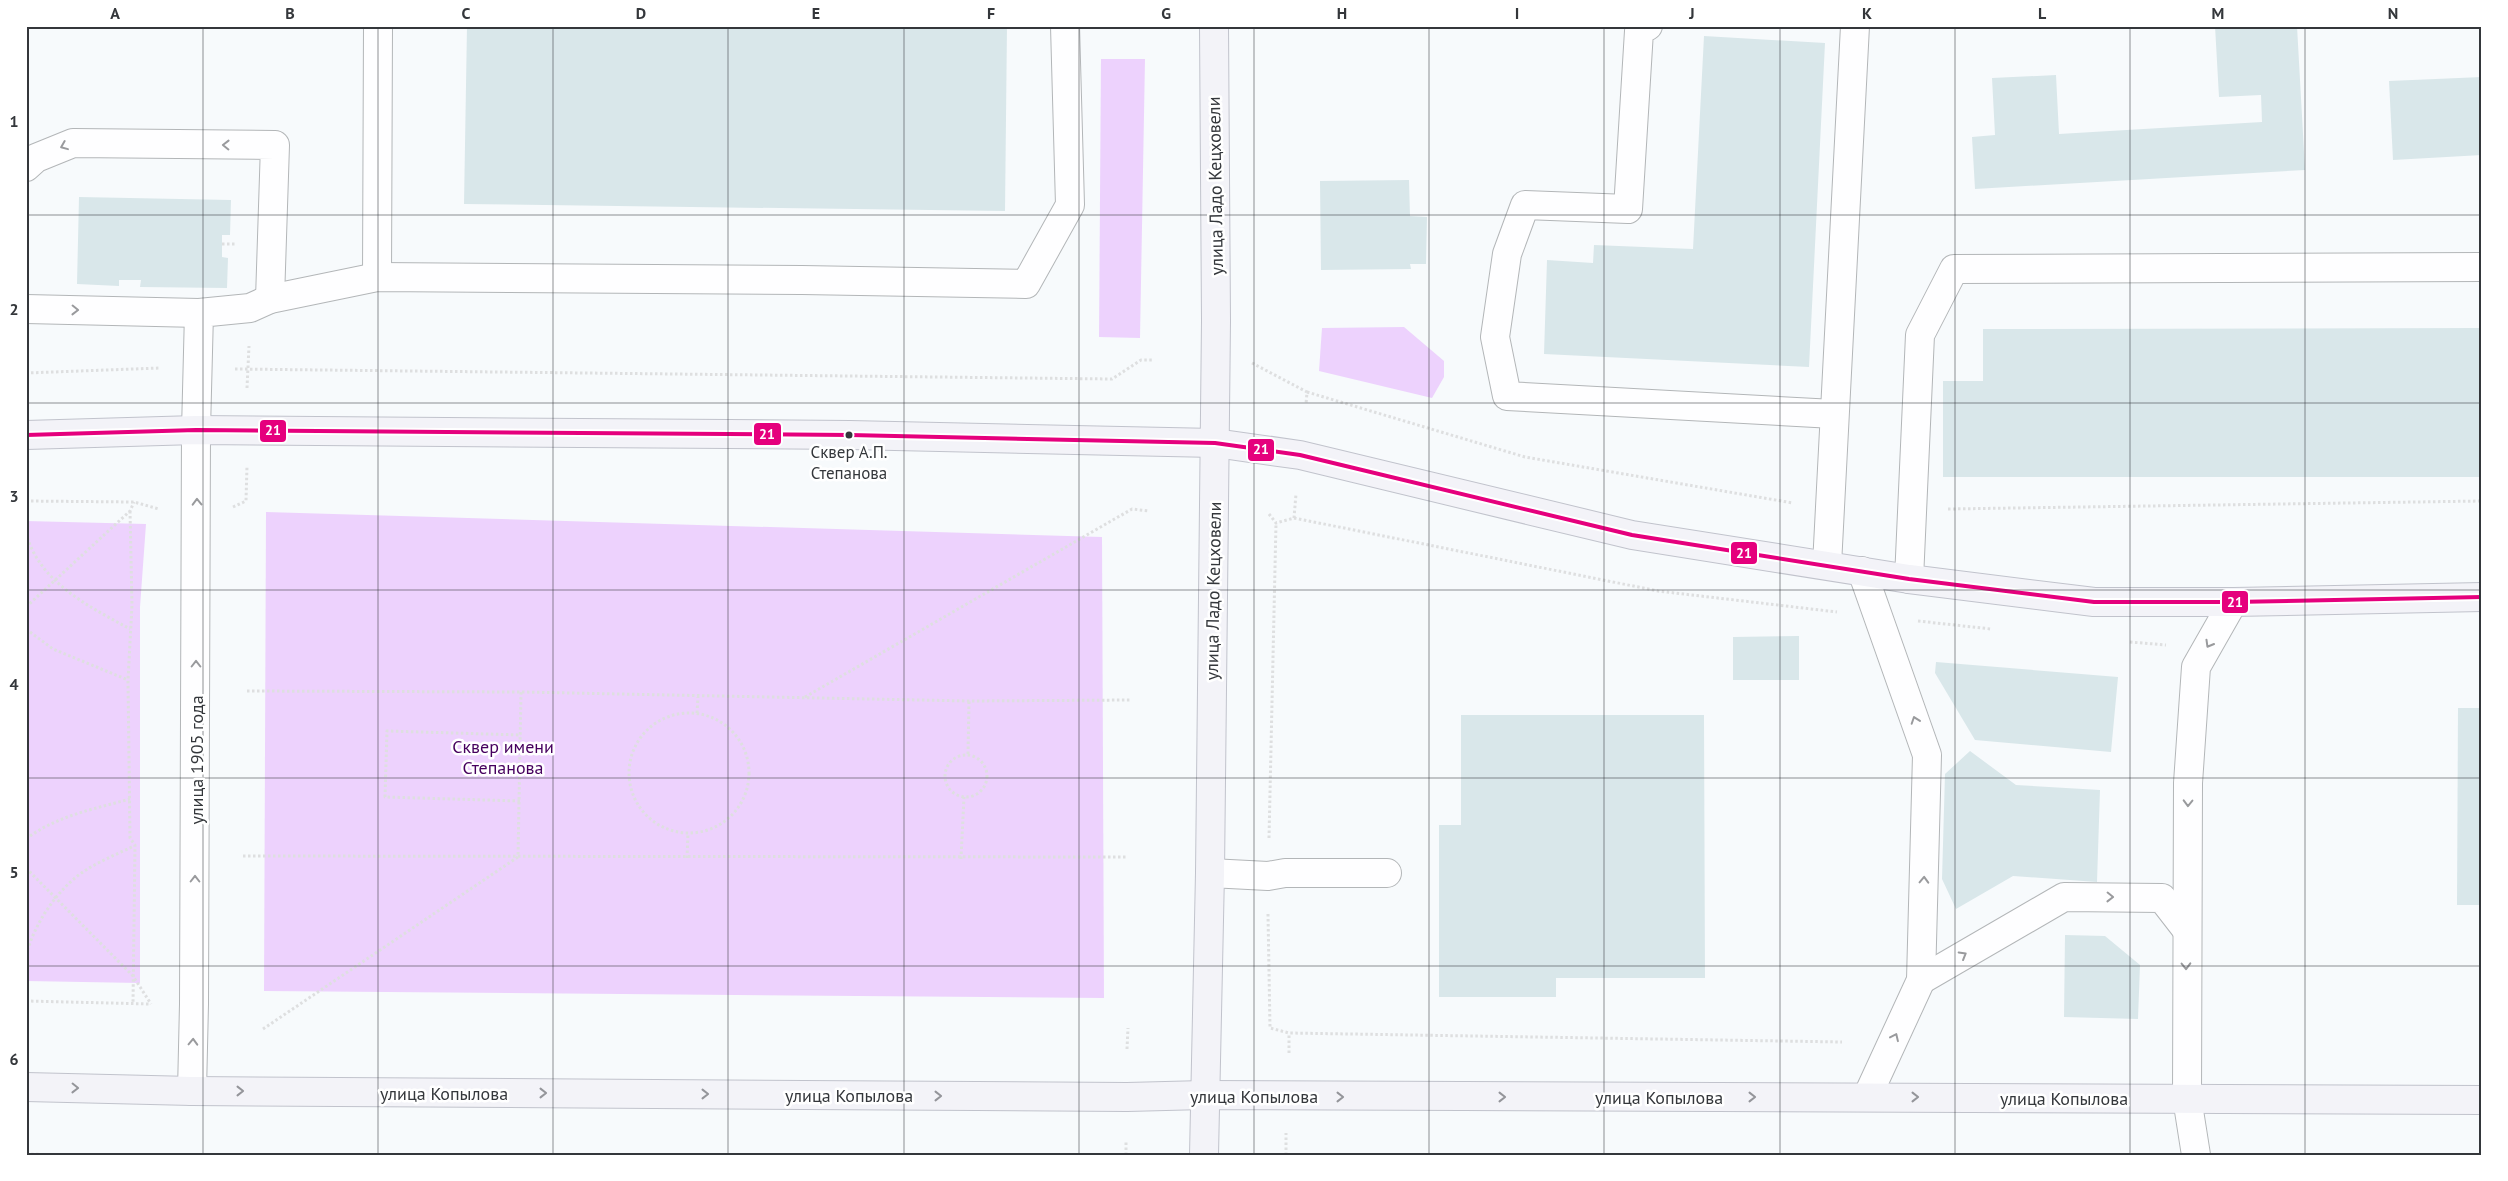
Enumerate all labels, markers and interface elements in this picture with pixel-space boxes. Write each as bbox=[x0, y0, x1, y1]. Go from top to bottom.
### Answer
text: A bbox=[110, 3, 120, 23]
text: B bbox=[285, 3, 295, 23]
text: C bbox=[462, 3, 471, 23]
text: D bbox=[636, 3, 646, 23]
text: E bbox=[812, 3, 820, 23]
text: F bbox=[987, 3, 995, 23]
text: G bbox=[1161, 3, 1171, 23]
text: H bbox=[1337, 3, 1347, 23]
text: I bbox=[1515, 3, 1519, 23]
text: J bbox=[1688, 3, 1695, 23]
text: K bbox=[1862, 3, 1872, 23]
text: L bbox=[2038, 3, 2047, 23]
text: M bbox=[2212, 3, 2224, 23]
text: N bbox=[2388, 3, 2398, 23]
street label: улица Ладо Кецховели bbox=[1202, 96, 1228, 276]
text: 1 bbox=[9, 111, 19, 131]
one-way arrow bbox=[60, 140, 69, 151]
one-way arrow bbox=[222, 140, 230, 150]
text: 2 bbox=[9, 299, 19, 319]
one-way arrow bbox=[72, 305, 79, 315]
line badge: 21 bbox=[259, 419, 287, 443]
text: 21 bbox=[265, 421, 281, 439]
line badge: 21 bbox=[753, 422, 782, 446]
text: 21 bbox=[759, 425, 775, 443]
marker: Сквер А.П. Степанова bbox=[844, 430, 854, 440]
line badge: 21 bbox=[1247, 438, 1275, 462]
text: 21 bbox=[1253, 440, 1269, 458]
place label: Сквер А.П. Степанова bbox=[810, 441, 888, 484]
text: 3 bbox=[9, 486, 19, 506]
one-way arrow bbox=[192, 498, 202, 506]
street label: улица Ладо Кецховели bbox=[1200, 501, 1226, 681]
line badge: 21 bbox=[1730, 541, 1758, 565]
text: 21 bbox=[1736, 544, 1752, 562]
line badge: 21 bbox=[2221, 590, 2249, 614]
text: 21 bbox=[2227, 593, 2243, 611]
one-way arrow bbox=[2205, 639, 2215, 648]
one-way arrow bbox=[191, 660, 201, 668]
text: 4 bbox=[9, 674, 19, 694]
street label: улица 1905 года bbox=[185, 695, 208, 825]
one-way arrow bbox=[1911, 716, 1921, 725]
park label: Сквер имени Степанова bbox=[452, 735, 554, 779]
one-way arrow bbox=[2183, 800, 2193, 807]
text: 5 bbox=[9, 862, 19, 882]
one-way arrow bbox=[190, 875, 200, 883]
one-way arrow bbox=[1918, 876, 1929, 884]
one-way arrow bbox=[2106, 892, 2114, 903]
one-way arrow bbox=[1957, 952, 1966, 962]
one-way arrow bbox=[2181, 962, 2192, 970]
one-way arrow bbox=[1888, 1033, 1899, 1042]
one-way arrow bbox=[188, 1038, 198, 1046]
text: 6 bbox=[9, 1049, 19, 1069]
street label: улица Копылова bbox=[380, 1082, 508, 1105]
one-way arrow bbox=[72, 1083, 79, 1093]
street label: улица Копылова bbox=[785, 1084, 913, 1107]
street label: улица Копылова bbox=[1190, 1085, 1318, 1108]
one-way arrow bbox=[237, 1086, 245, 1096]
street label: улица Копылова bbox=[1595, 1086, 1723, 1109]
street label: улица Копылова bbox=[2000, 1087, 2128, 1110]
one-way arrow bbox=[540, 1088, 547, 1098]
one-way arrow bbox=[702, 1089, 710, 1099]
one-way arrow bbox=[934, 1091, 942, 1101]
one-way arrow bbox=[1336, 1092, 1344, 1102]
one-way arrow bbox=[1499, 1092, 1507, 1102]
one-way arrow bbox=[1749, 1092, 1757, 1102]
one-way arrow bbox=[1912, 1092, 1919, 1102]

